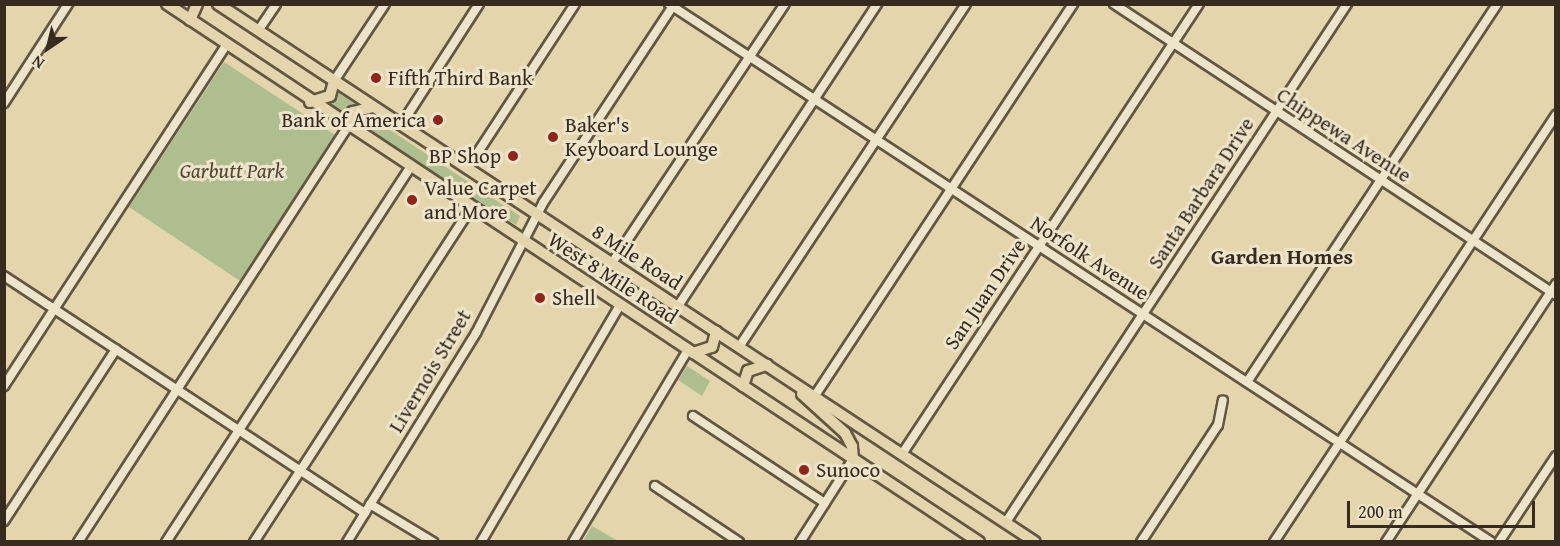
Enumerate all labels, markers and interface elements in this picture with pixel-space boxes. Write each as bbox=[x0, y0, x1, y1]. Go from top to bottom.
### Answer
north arrow bbox=[18, 18, 78, 78]
text: N bbox=[26, 50, 49, 76]
place label: Fifth Third Bank bbox=[388, 65, 533, 91]
marker: Fifth Third Bank bbox=[369, 71, 383, 85]
street label: Chippewa Avenue bbox=[1272, 82, 1416, 188]
place label: Bank of America bbox=[281, 107, 426, 133]
place label: Baker's Keyboard Lounge bbox=[565, 112, 718, 162]
marker: Bank of America bbox=[431, 113, 445, 127]
street label: Santa Barbara Drive bbox=[1143, 113, 1259, 273]
marker: Baker's Keyboard Lounge bbox=[546, 130, 560, 144]
place label: BP Shop bbox=[429, 143, 501, 169]
marker: BP Shop bbox=[506, 149, 520, 163]
park label: Garbutt Park bbox=[180, 158, 284, 184]
place label: Value Carpet and More bbox=[424, 175, 537, 225]
marker: Value Carpet and More bbox=[405, 193, 419, 207]
street label: Norfolk Avenue bbox=[1026, 210, 1154, 306]
street label: 8 Mile Road bbox=[587, 219, 687, 295]
street label: West 8 Mile Road bbox=[543, 227, 683, 329]
street label: San Juan Drive bbox=[939, 234, 1031, 354]
district label: Garden Homes bbox=[1211, 244, 1353, 270]
place label: Shell bbox=[552, 285, 596, 311]
marker: Shell bbox=[533, 291, 547, 305]
street label: Livernois Street bbox=[383, 305, 477, 437]
place label: Sunoco bbox=[816, 457, 880, 483]
marker: Sunoco bbox=[797, 463, 811, 477]
scale bar bbox=[1350, 489, 1538, 527]
text: 200 m bbox=[1358, 498, 1403, 525]

